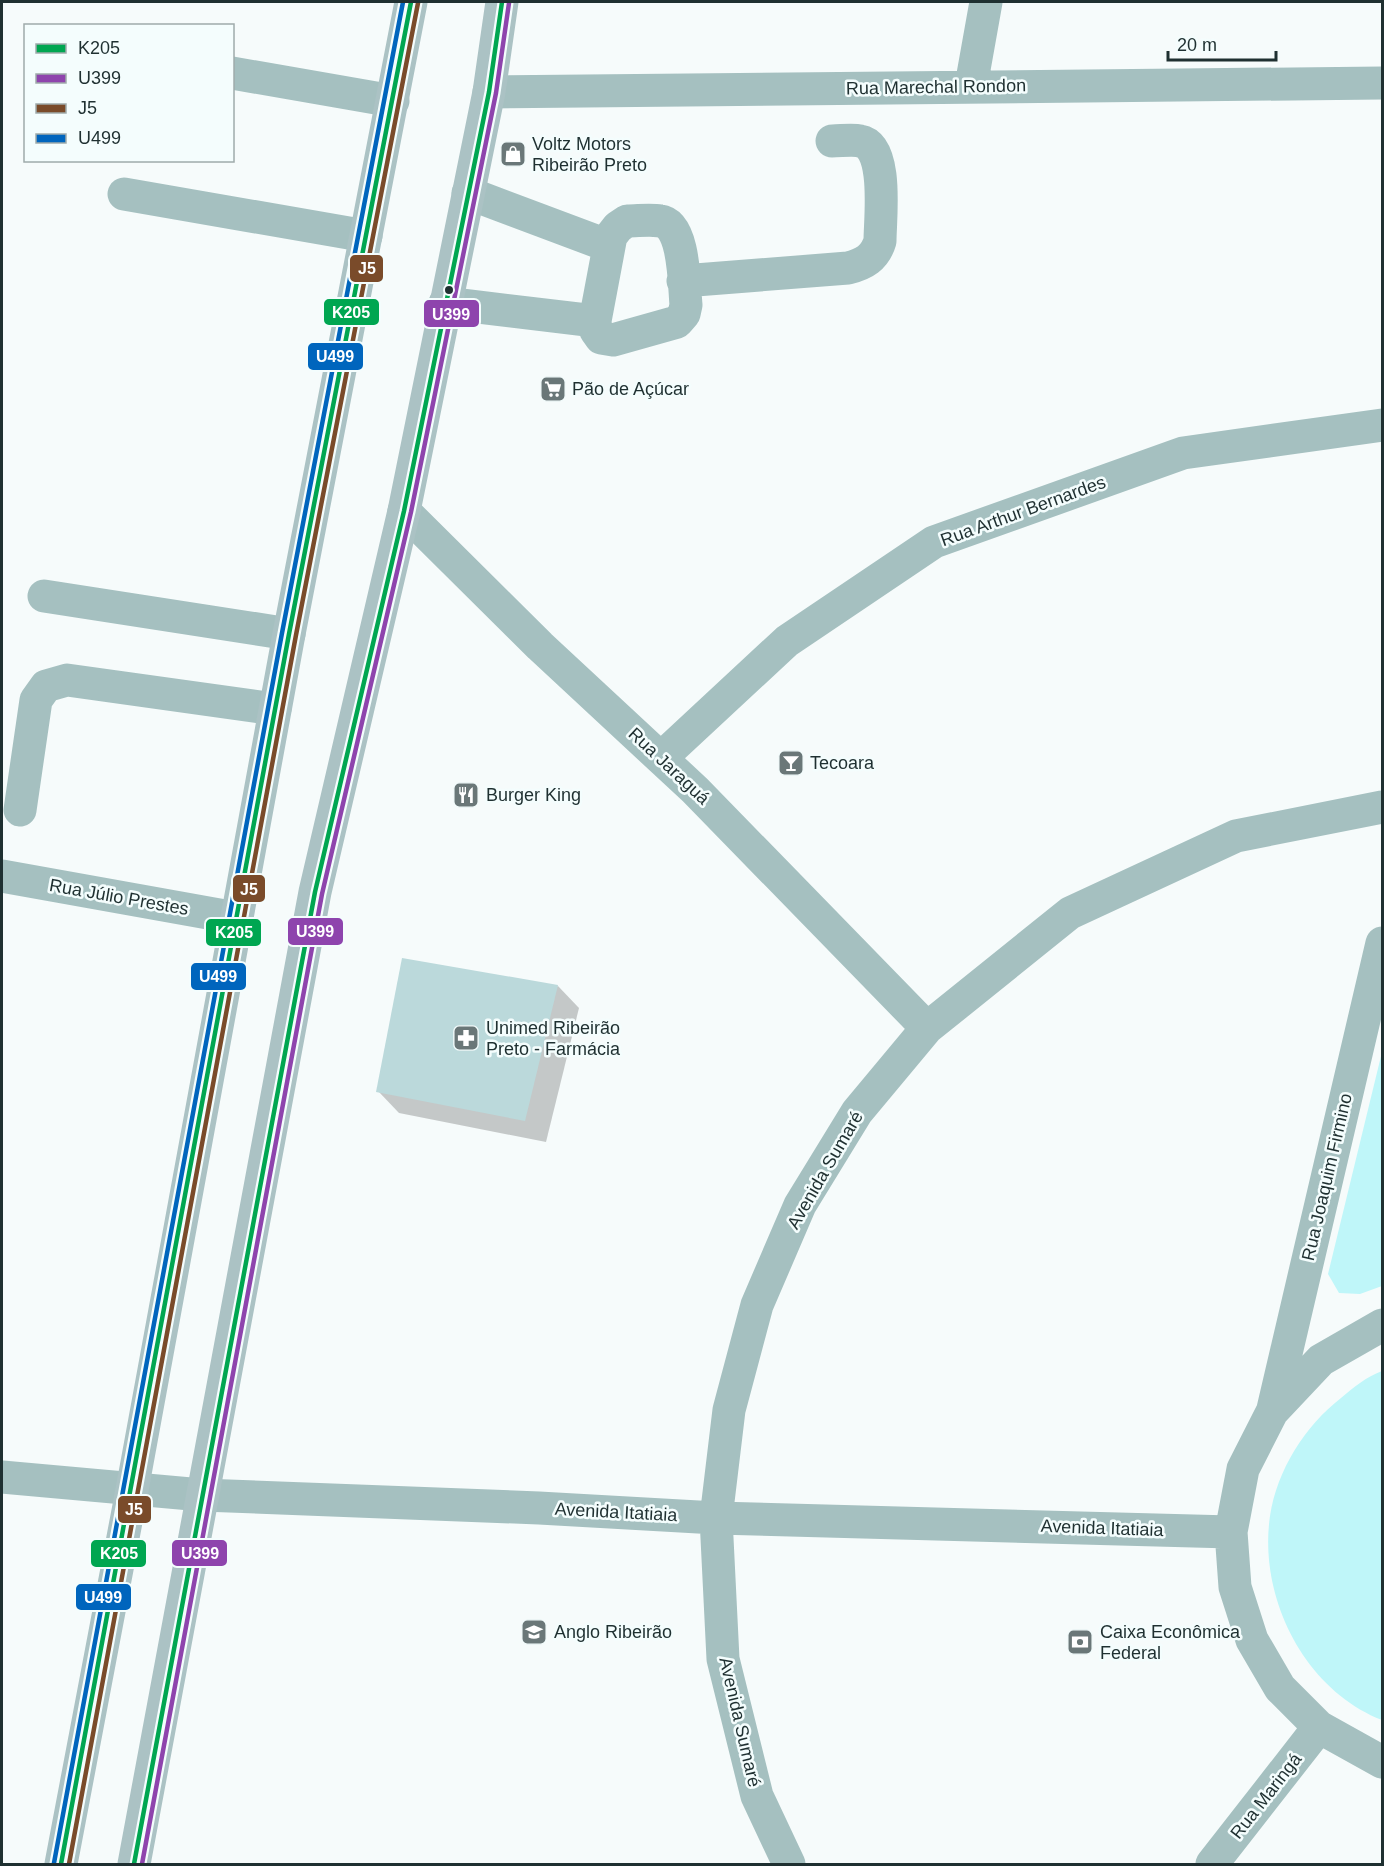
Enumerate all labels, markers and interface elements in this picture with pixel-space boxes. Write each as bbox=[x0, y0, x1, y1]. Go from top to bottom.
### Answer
legend bbox=[24, 24, 234, 162]
scale bar bbox=[1168, 24, 1276, 62]
text: 20 m bbox=[1177, 35, 1217, 55]
text: K205 bbox=[78, 38, 120, 58]
text: U399 bbox=[78, 68, 121, 88]
street label: Rua Marechal Rondon bbox=[846, 75, 1026, 99]
text: J5 bbox=[78, 98, 97, 118]
text: U499 bbox=[78, 128, 121, 148]
place label: Voltz Motors Ribeirão Preto bbox=[532, 134, 647, 175]
shop icon: Voltz Motors Ribeirão Preto bbox=[498, 139, 528, 169]
line badge: J5 bbox=[349, 254, 384, 283]
text: J5 bbox=[358, 260, 376, 277]
unlabelled marker bbox=[443, 284, 455, 296]
line badge: K205 bbox=[323, 298, 380, 326]
line badge: U399 bbox=[423, 299, 480, 328]
text: K205 bbox=[332, 304, 370, 321]
text: U399 bbox=[432, 306, 470, 323]
line badge: U499 bbox=[307, 342, 364, 371]
text: U499 bbox=[316, 348, 354, 365]
supermarket icon: Pão de Açúcar bbox=[538, 374, 568, 404]
place label: Pão de Açúcar bbox=[572, 379, 689, 399]
street label: Rua Arthur Bernardes bbox=[938, 472, 1108, 550]
street label: Rua Jaraguá bbox=[624, 724, 714, 809]
bar icon: Tecoara bbox=[776, 748, 806, 778]
place label: Tecoara bbox=[810, 753, 875, 773]
restaurant icon: Burger King bbox=[451, 780, 481, 810]
place label: Burger King bbox=[486, 785, 581, 805]
line badge: J5 bbox=[232, 874, 266, 903]
street label: Rua Júlio Prestes bbox=[48, 875, 190, 919]
text: J5 bbox=[240, 881, 258, 898]
line badge: U399 bbox=[287, 917, 344, 946]
line badge: K205 bbox=[205, 918, 262, 947]
text: U399 bbox=[296, 923, 334, 940]
text: K205 bbox=[215, 924, 253, 941]
line badge: U499 bbox=[190, 962, 247, 991]
text: U499 bbox=[199, 968, 237, 985]
place label: Unimed Ribeirão Preto - Farmácia bbox=[486, 1018, 621, 1059]
pharmacy icon: Unimed Ribeirão Preto - Farmácia bbox=[451, 1023, 481, 1053]
street label: Rua Joaquim Firmino bbox=[1298, 1091, 1356, 1263]
street label: Avenida Sumaré bbox=[783, 1108, 867, 1232]
line badge: J5 bbox=[117, 1495, 152, 1524]
street label: Avenida Itatiaia bbox=[554, 1499, 679, 1525]
text: J5 bbox=[125, 1501, 143, 1518]
street label: Avenida Itatiaia bbox=[1040, 1516, 1165, 1540]
line badge: K205 bbox=[90, 1539, 147, 1568]
line badge: U399 bbox=[171, 1539, 228, 1567]
text: K205 bbox=[100, 1545, 138, 1562]
text: U399 bbox=[181, 1545, 219, 1562]
line badge: U499 bbox=[75, 1583, 132, 1611]
text: U499 bbox=[84, 1589, 122, 1606]
school or university icon: Anglo Ribeirão bbox=[519, 1617, 549, 1647]
place label: Anglo Ribeirão bbox=[554, 1622, 672, 1642]
place label: Caixa Econômica Federal bbox=[1100, 1622, 1241, 1663]
bank icon: Caixa Econômica Federal bbox=[1065, 1627, 1095, 1657]
street label: Avenida Sumaré bbox=[715, 1655, 765, 1789]
street label: Rua Maringá bbox=[1226, 1748, 1306, 1843]

